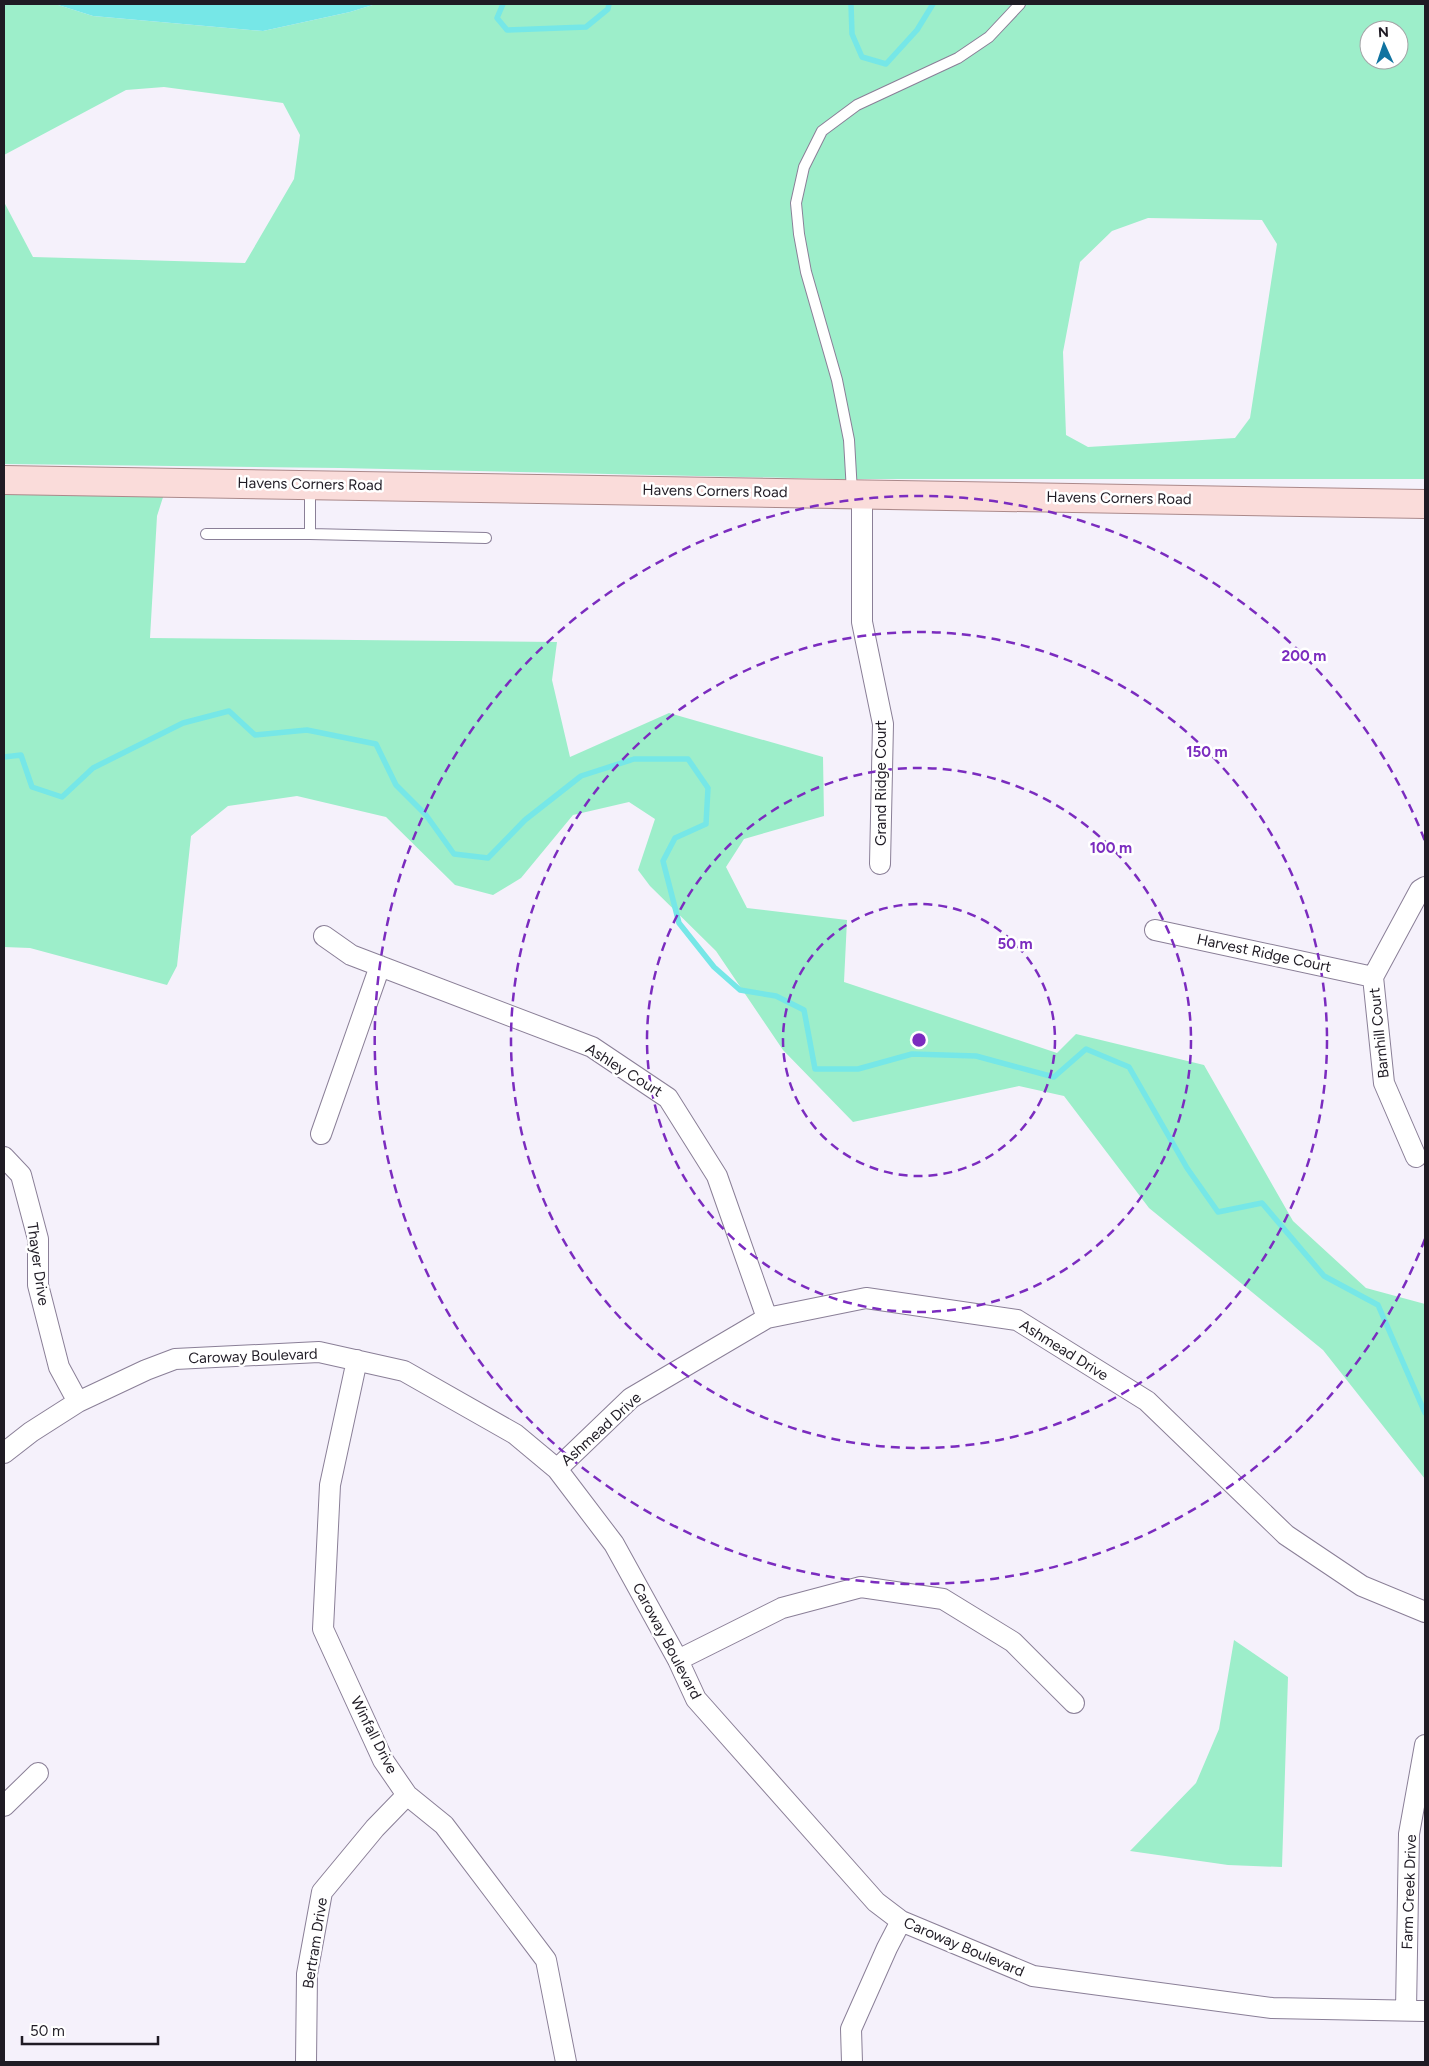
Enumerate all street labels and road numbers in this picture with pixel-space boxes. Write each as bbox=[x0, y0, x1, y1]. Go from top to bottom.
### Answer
street label: Havens Corners Road bbox=[237, 474, 383, 494]
street label: Havens Corners Road bbox=[642, 481, 788, 501]
street label: Havens Corners Road bbox=[1046, 488, 1192, 508]
street label: Grand Ridge Court bbox=[872, 720, 890, 846]
street label: Harvest Ridge Court bbox=[1195, 930, 1333, 976]
street label: Barnhill Court bbox=[1365, 986, 1393, 1079]
street label: Ashley Court bbox=[582, 1039, 666, 1101]
street label: Thayer Drive bbox=[23, 1221, 53, 1307]
street label: Ashmead Drive bbox=[1016, 1316, 1112, 1384]
street label: Caroway Boulevard bbox=[188, 1345, 318, 1367]
street label: Ashmead Drive bbox=[557, 1388, 645, 1470]
street label: Caroway Boulevard bbox=[629, 1580, 705, 1702]
street label: Winfall Drive bbox=[347, 1693, 401, 1777]
street label: Farm Creek Drive bbox=[1398, 1834, 1420, 1950]
street label: Bertram Drive bbox=[299, 1896, 331, 1990]
street label: Caroway Boulevard bbox=[901, 1913, 1027, 1981]

